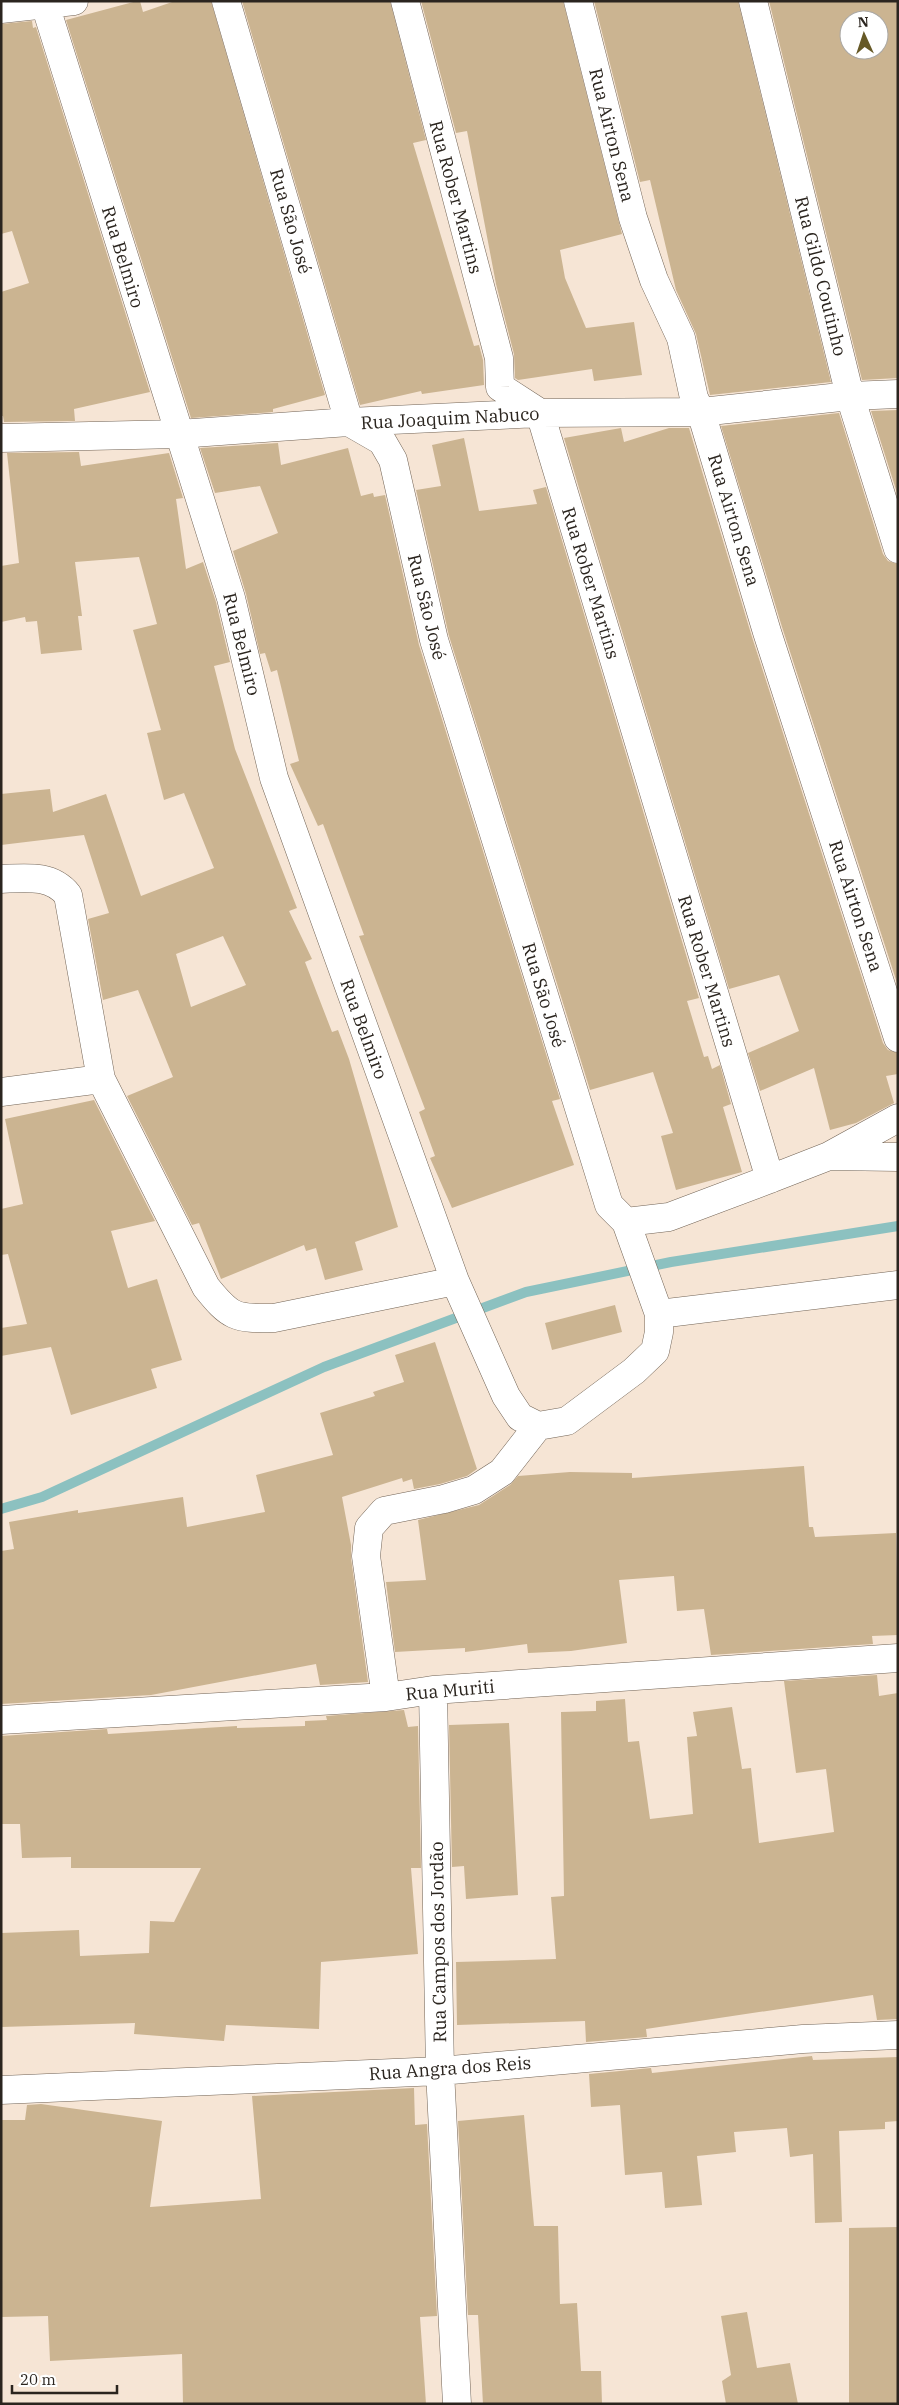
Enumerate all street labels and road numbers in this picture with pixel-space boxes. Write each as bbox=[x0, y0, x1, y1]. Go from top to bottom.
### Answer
street label: Rua Airton Sena bbox=[584, 66, 640, 204]
street label: Rua Rober Martins bbox=[424, 118, 488, 276]
street label: Rua São José bbox=[265, 166, 317, 276]
street label: Rua Gildo Coutinho bbox=[790, 194, 852, 358]
street label: Rua Belmiro bbox=[97, 203, 149, 311]
street label: Rua Joaquim Nabuco bbox=[360, 402, 540, 434]
street label: Rua Airton Sena bbox=[703, 451, 765, 589]
street label: Rua Rober Martins bbox=[557, 504, 625, 662]
street label: Rua São José bbox=[403, 552, 451, 662]
street label: Rua Belmiro bbox=[218, 590, 266, 698]
street label: Rua Airton Sena bbox=[824, 837, 888, 975]
street label: Rua Rober Martins bbox=[673, 892, 741, 1050]
street label: Rua São José bbox=[517, 940, 571, 1050]
street label: Rua Belmiro bbox=[335, 976, 393, 1082]
street label: Rua Muriti bbox=[404, 1675, 496, 1705]
street label: Rua Campos dos Jordão bbox=[425, 1841, 451, 2043]
street label: Rua Angra dos Reis bbox=[368, 2051, 532, 2085]

